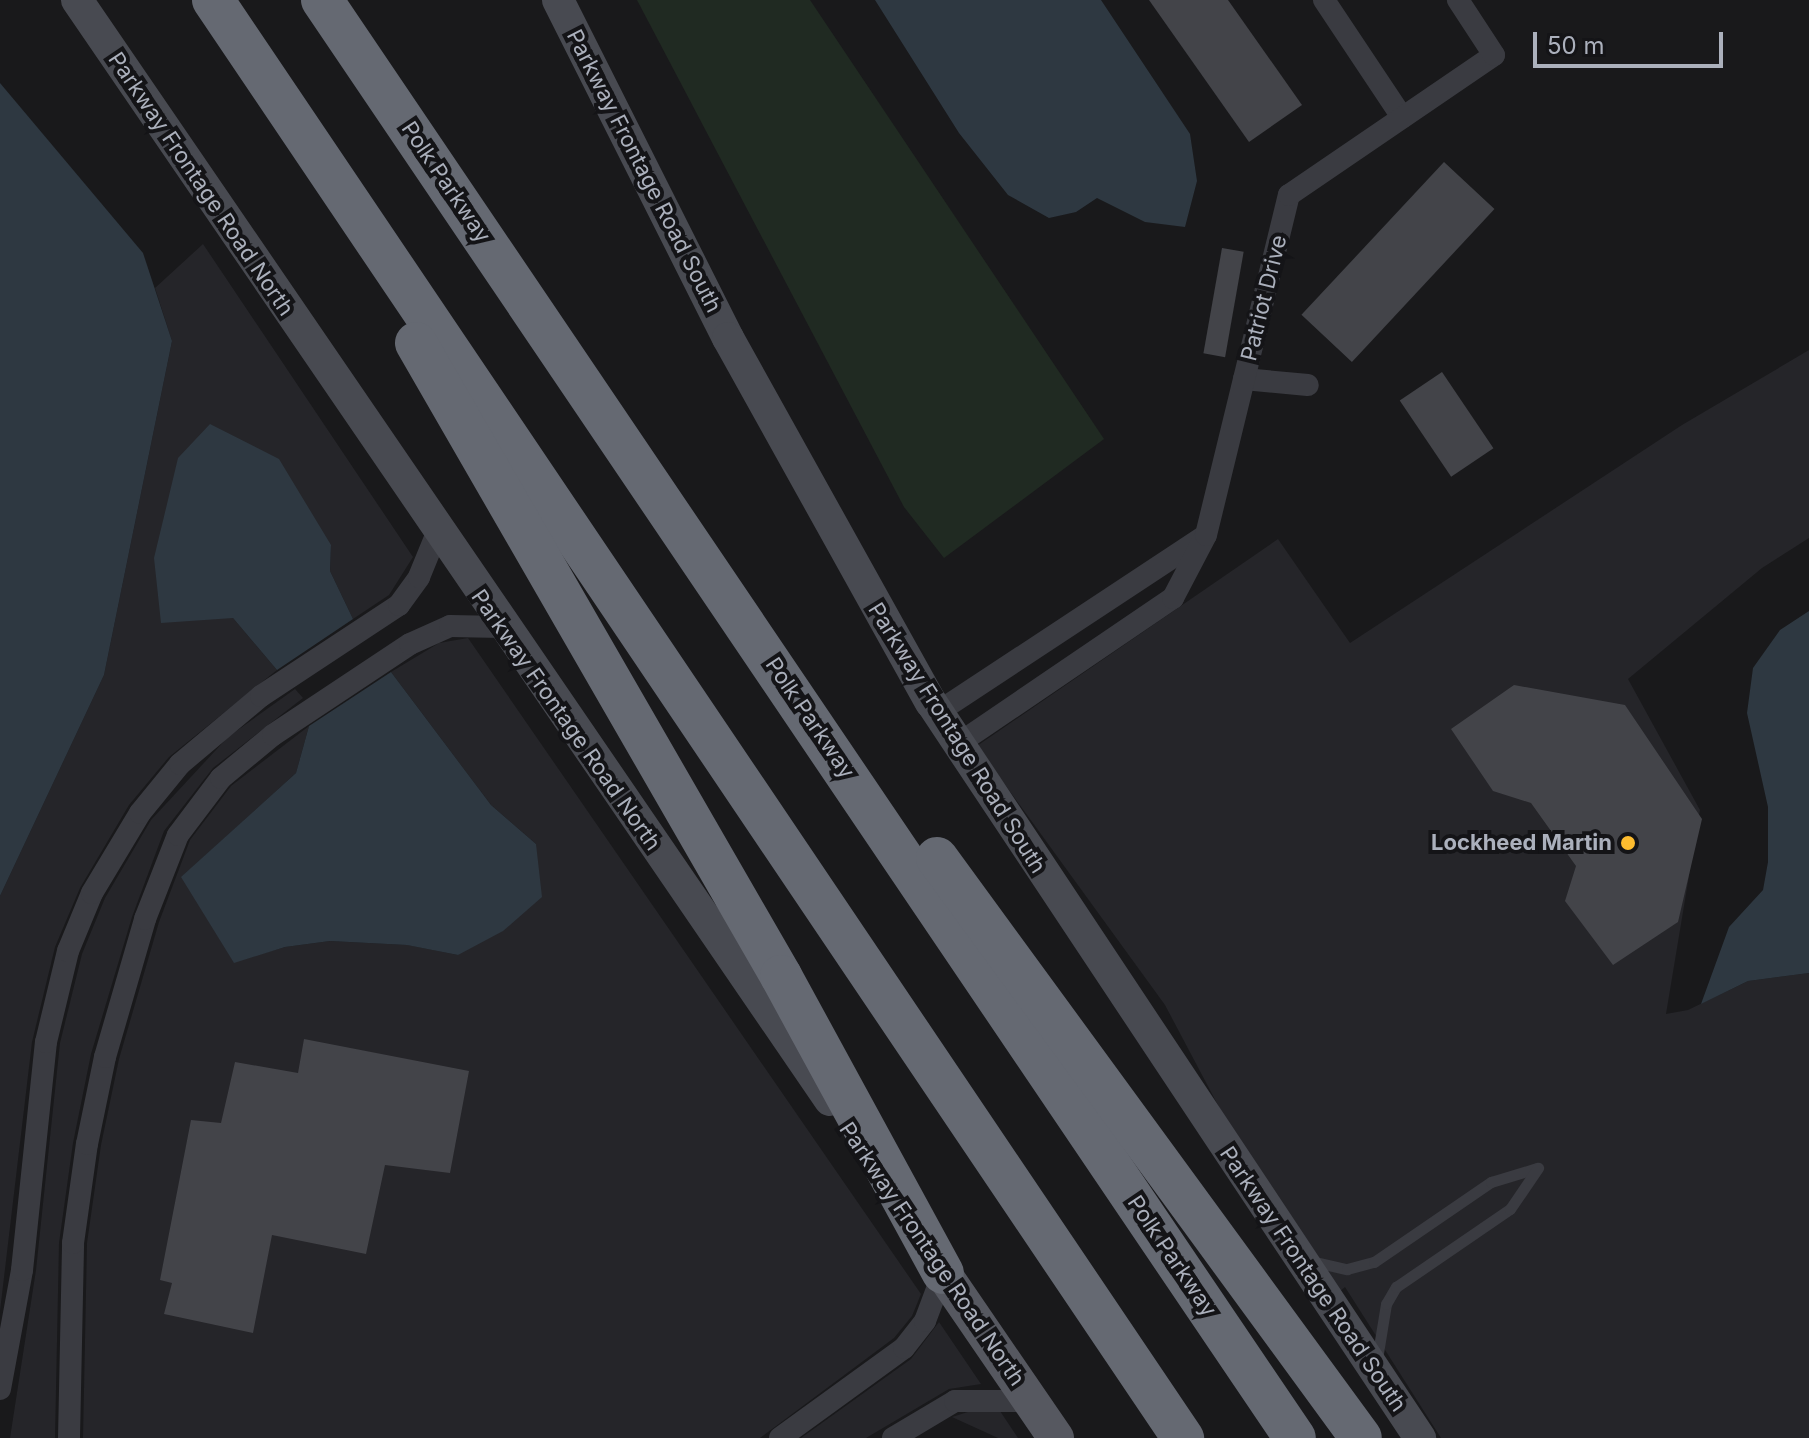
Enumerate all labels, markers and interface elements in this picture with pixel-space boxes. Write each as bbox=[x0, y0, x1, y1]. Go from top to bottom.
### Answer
scale bar bbox=[1537, 16, 1727, 66]
street label: Parkway Frontage Road South bbox=[561, 25, 727, 317]
text: 50 m bbox=[1547, 31, 1605, 60]
street label: Parkway Frontage Road North bbox=[103, 47, 299, 321]
street label: Polk Parkway bbox=[396, 116, 496, 248]
street label: Patriot Drive bbox=[1236, 232, 1292, 364]
street label: Parkway Frontage Road North bbox=[466, 585, 666, 855]
street label: Parkway Frontage Road South bbox=[863, 598, 1051, 878]
street label: Polk Parkway bbox=[760, 652, 860, 784]
place label: Lockheed Martin bbox=[1431, 830, 1612, 856]
marker: Lockheed Martin bbox=[1619, 834, 1637, 852]
street label: Parkway Frontage Road North bbox=[834, 1117, 1030, 1391]
street label: Parkway Frontage Road South bbox=[1214, 1141, 1412, 1417]
street label: Polk Parkway bbox=[1122, 1190, 1222, 1322]

